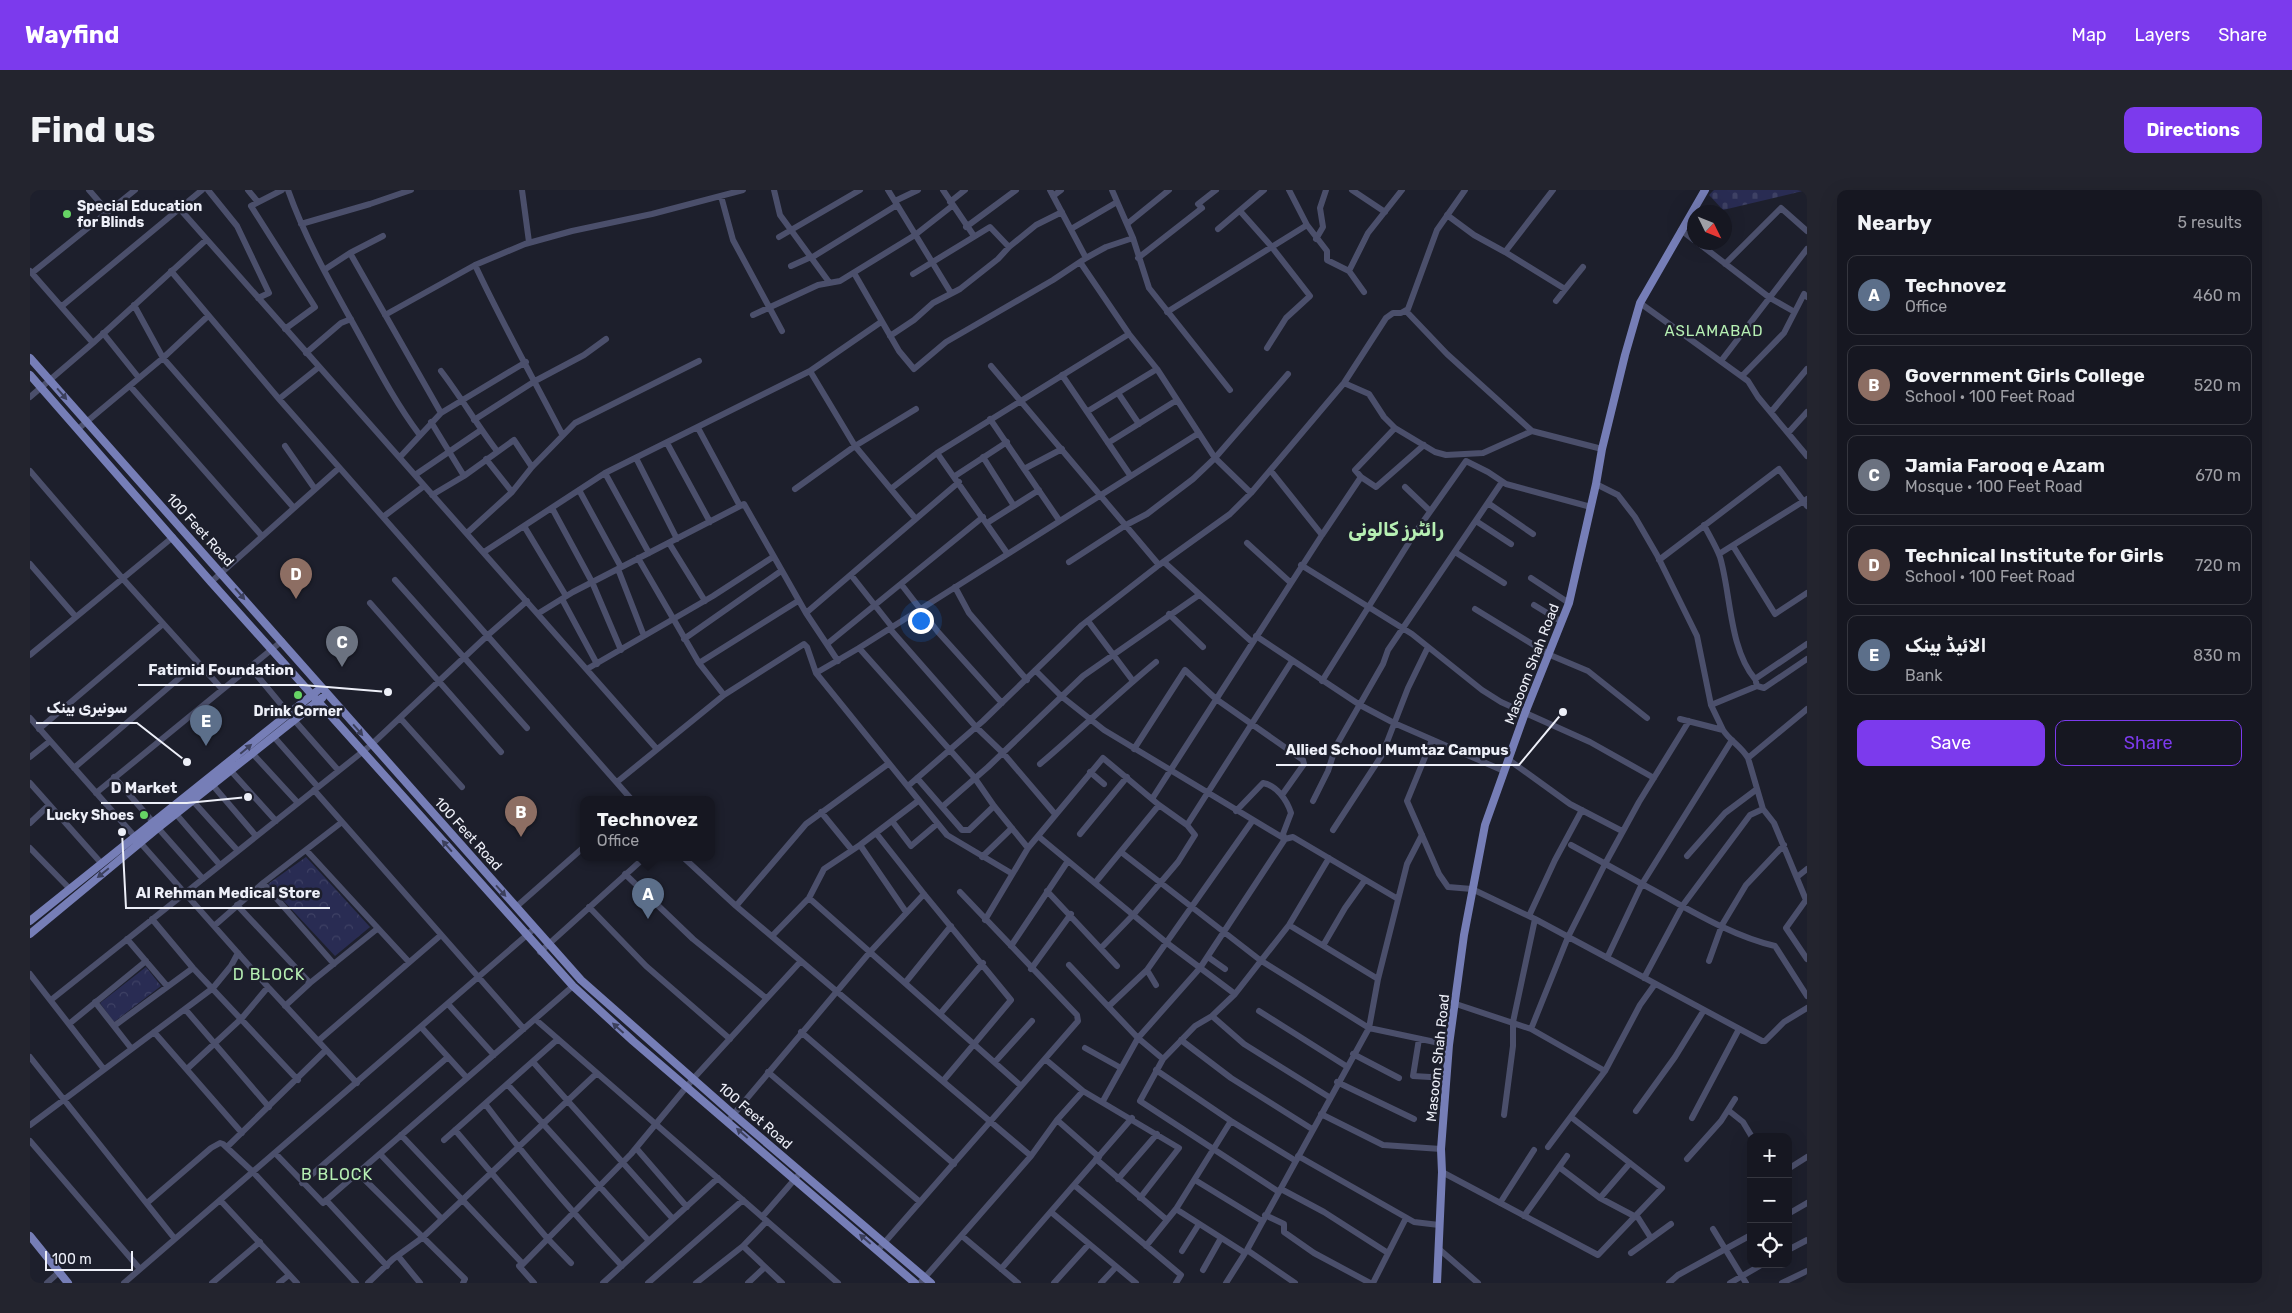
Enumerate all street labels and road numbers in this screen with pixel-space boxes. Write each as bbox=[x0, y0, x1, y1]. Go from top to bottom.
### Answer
street label: 100 Feet Road bbox=[163, 490, 237, 570]
street label: Masoom Shah Road bbox=[1501, 601, 1563, 727]
street label: 100 Feet Road bbox=[431, 794, 505, 874]
street label: Masoom Shah Road bbox=[1423, 993, 1453, 1123]
street label: 100 Feet Road bbox=[714, 1079, 796, 1153]

